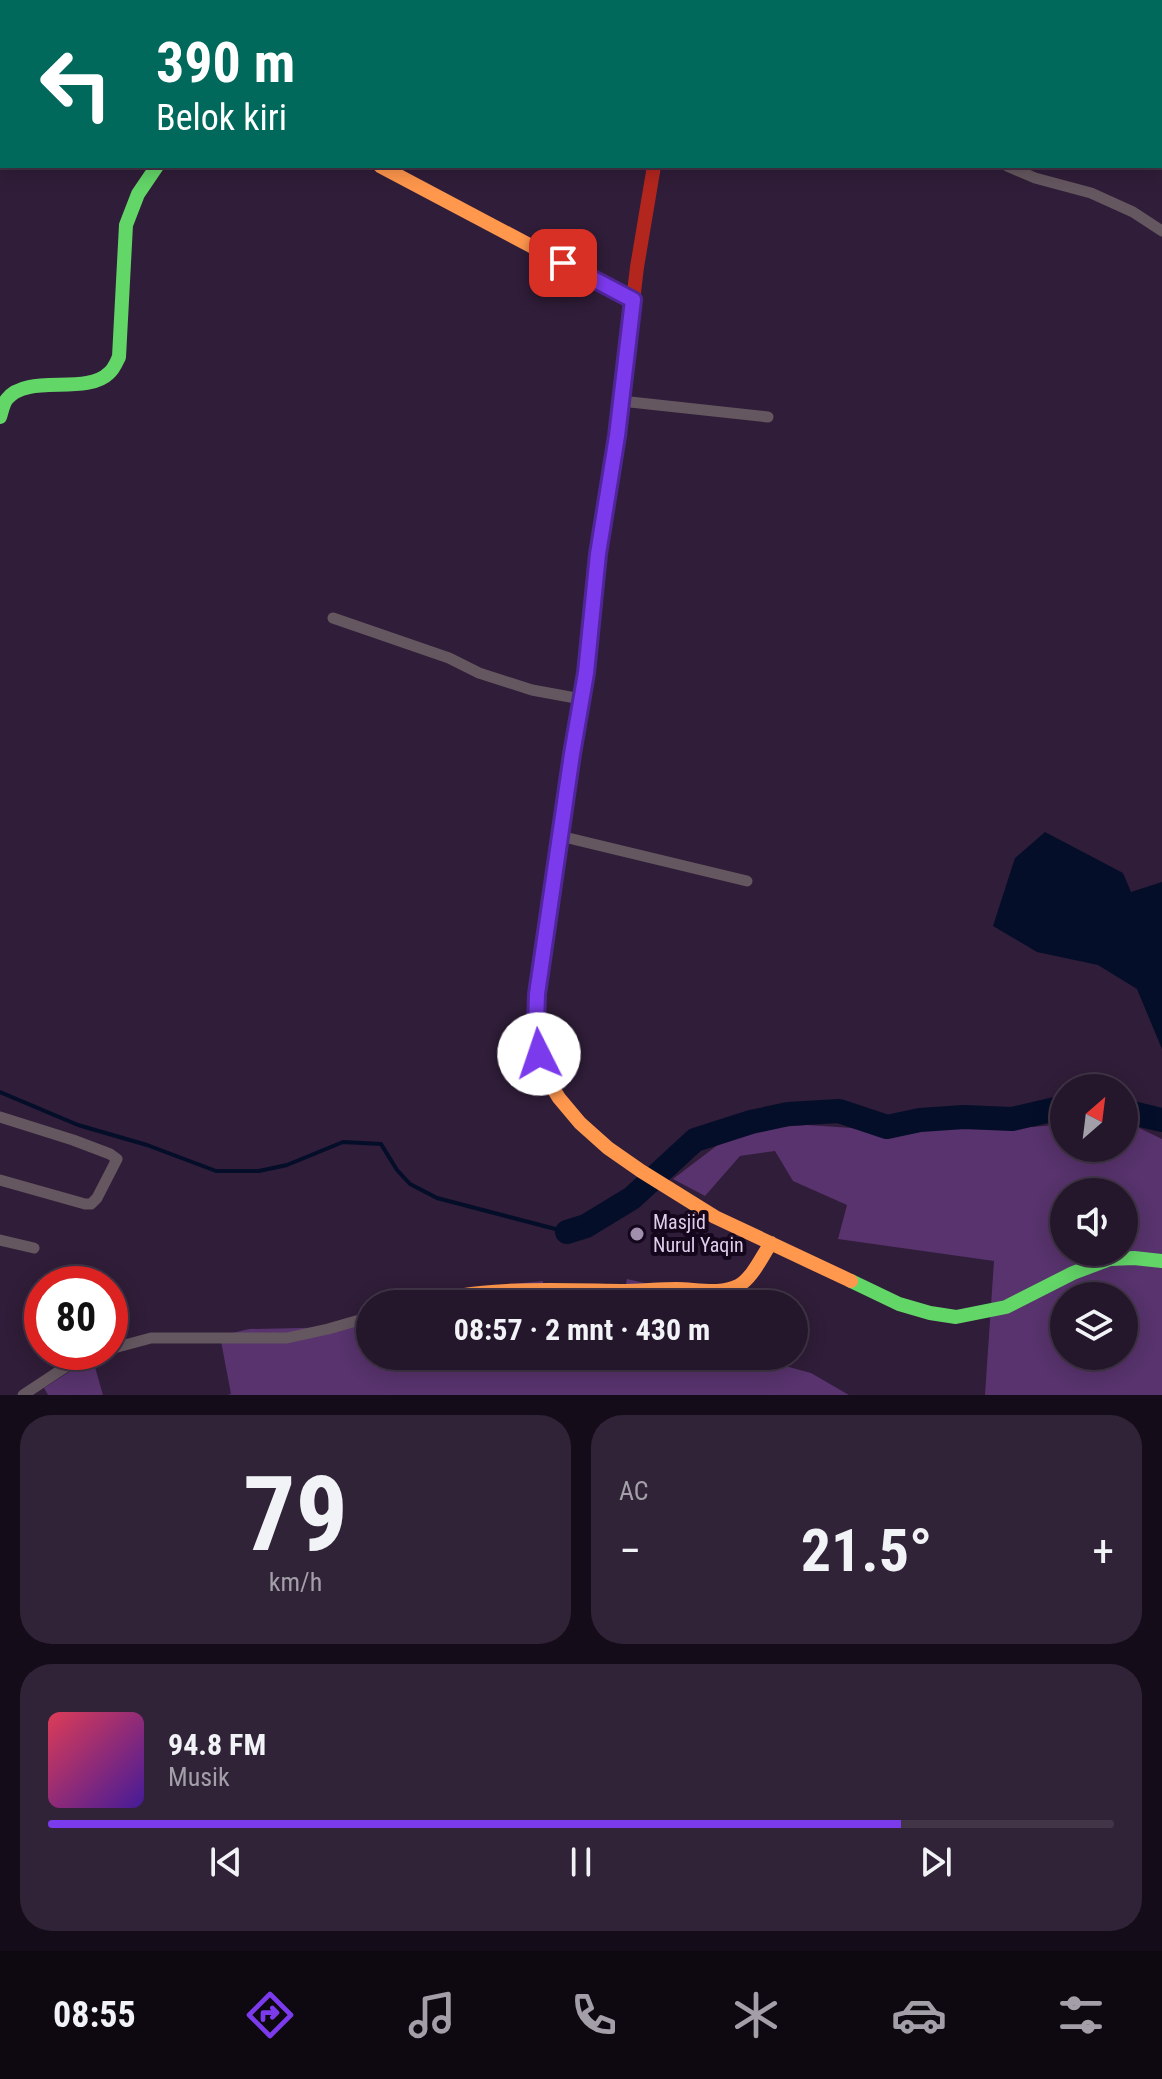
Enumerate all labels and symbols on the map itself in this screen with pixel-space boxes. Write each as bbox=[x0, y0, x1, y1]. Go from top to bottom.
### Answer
pin bbox=[529, 229, 597, 297]
position arrow bbox=[497, 1012, 581, 1096]
north arrow bbox=[1050, 1074, 1138, 1162]
place label: Masjid Nurul Yaqin bbox=[653, 1210, 744, 1257]
marker: Masjid Nurul Yaqin bbox=[628, 1225, 646, 1243]
speed limit sign: 80 bbox=[24, 1266, 128, 1370]

